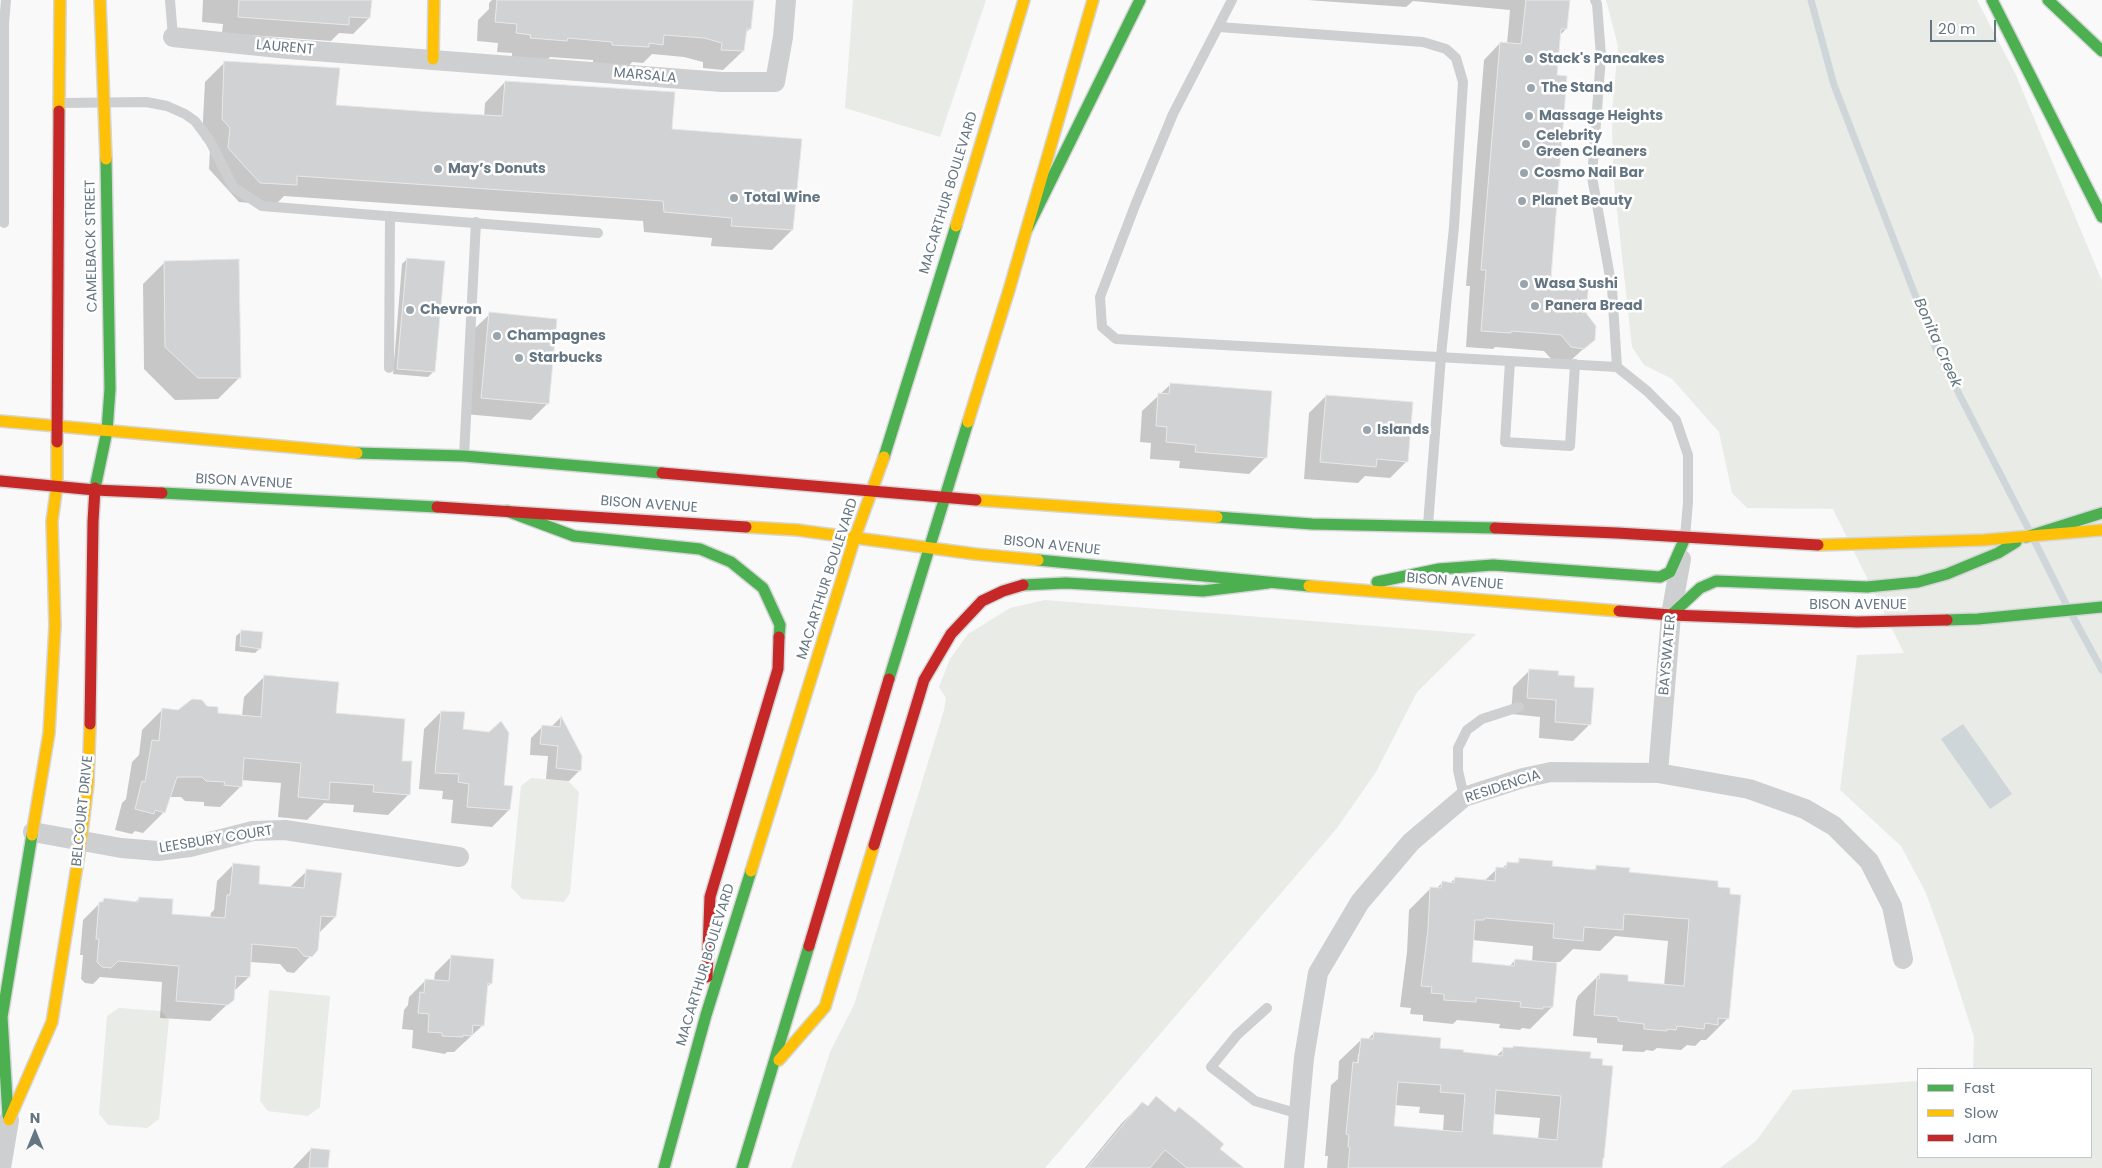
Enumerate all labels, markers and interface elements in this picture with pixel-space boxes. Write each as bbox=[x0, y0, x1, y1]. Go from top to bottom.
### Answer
scale bar bbox=[1932, 10, 1998, 42]
text: 20 m bbox=[1938, 18, 1976, 39]
street label: LAURENT bbox=[255, 37, 315, 59]
place label: Stack's Pancakes bbox=[1539, 51, 1665, 67]
marker: Stack's Pancakes bbox=[1523, 53, 1535, 65]
street label: MARSALA bbox=[613, 65, 677, 87]
place label: The Stand bbox=[1541, 80, 1613, 96]
marker: The Stand bbox=[1525, 82, 1537, 94]
place label: Massage Heights bbox=[1539, 108, 1663, 124]
street label: MACARTHUR BOULEVARD bbox=[916, 110, 982, 276]
marker: Massage Heights bbox=[1523, 110, 1535, 122]
place label: Celebrity Green Cleaners bbox=[1536, 128, 1647, 160]
marker: Celebrity Green Cleaners bbox=[1520, 138, 1532, 150]
place label: May’s Donuts bbox=[448, 161, 546, 177]
marker: May’s Donuts bbox=[432, 163, 444, 175]
place label: Cosmo Nail Bar bbox=[1534, 165, 1644, 181]
marker: Cosmo Nail Bar bbox=[1518, 167, 1530, 179]
street label: CAMELBACK STREET bbox=[82, 180, 102, 312]
place label: Total Wine bbox=[744, 190, 820, 206]
marker: Total Wine bbox=[728, 192, 740, 204]
place label: Planet Beauty bbox=[1532, 193, 1632, 209]
marker: Planet Beauty bbox=[1516, 195, 1528, 207]
place label: Wasa Sushi bbox=[1534, 276, 1618, 292]
marker: Wasa Sushi bbox=[1518, 278, 1530, 290]
water label: Bonita Creek bbox=[1909, 296, 1965, 390]
place label: Panera Bread bbox=[1545, 298, 1643, 314]
marker: Panera Bread bbox=[1529, 300, 1541, 312]
place label: Chevron bbox=[420, 302, 482, 318]
marker: Chevron bbox=[404, 304, 416, 316]
place label: Champagnes bbox=[507, 328, 606, 344]
marker: Champagnes bbox=[491, 330, 503, 342]
place label: Starbucks bbox=[529, 350, 603, 366]
marker: Starbucks bbox=[513, 352, 525, 364]
place label: Islands bbox=[1377, 422, 1429, 438]
marker: Islands bbox=[1361, 424, 1373, 436]
street label: BISON AVENUE bbox=[195, 471, 293, 493]
street label: BISON AVENUE bbox=[600, 493, 698, 517]
street label: MACARTHUR BOULEVARD bbox=[794, 496, 862, 662]
street label: BISON AVENUE bbox=[1003, 533, 1101, 559]
street label: BISON AVENUE bbox=[1406, 570, 1504, 594]
street label: BISON AVENUE bbox=[1809, 597, 1907, 613]
street label: BAYSWATER bbox=[1656, 614, 1680, 696]
street label: BELCOURT DRIVE bbox=[69, 755, 97, 867]
street label: RESIDENCIA bbox=[1463, 767, 1543, 807]
street label: LEESBURY COURT bbox=[158, 823, 274, 857]
street label: MACARTHUR BOULEVARD bbox=[673, 882, 739, 1048]
legend bbox=[1917, 1068, 2092, 1158]
text: Fast bbox=[1964, 1077, 1995, 1098]
text: Slow bbox=[1964, 1102, 1998, 1123]
north arrow bbox=[10, 1108, 60, 1158]
text: N bbox=[30, 1108, 40, 1128]
text: Jam bbox=[1964, 1127, 1998, 1148]

